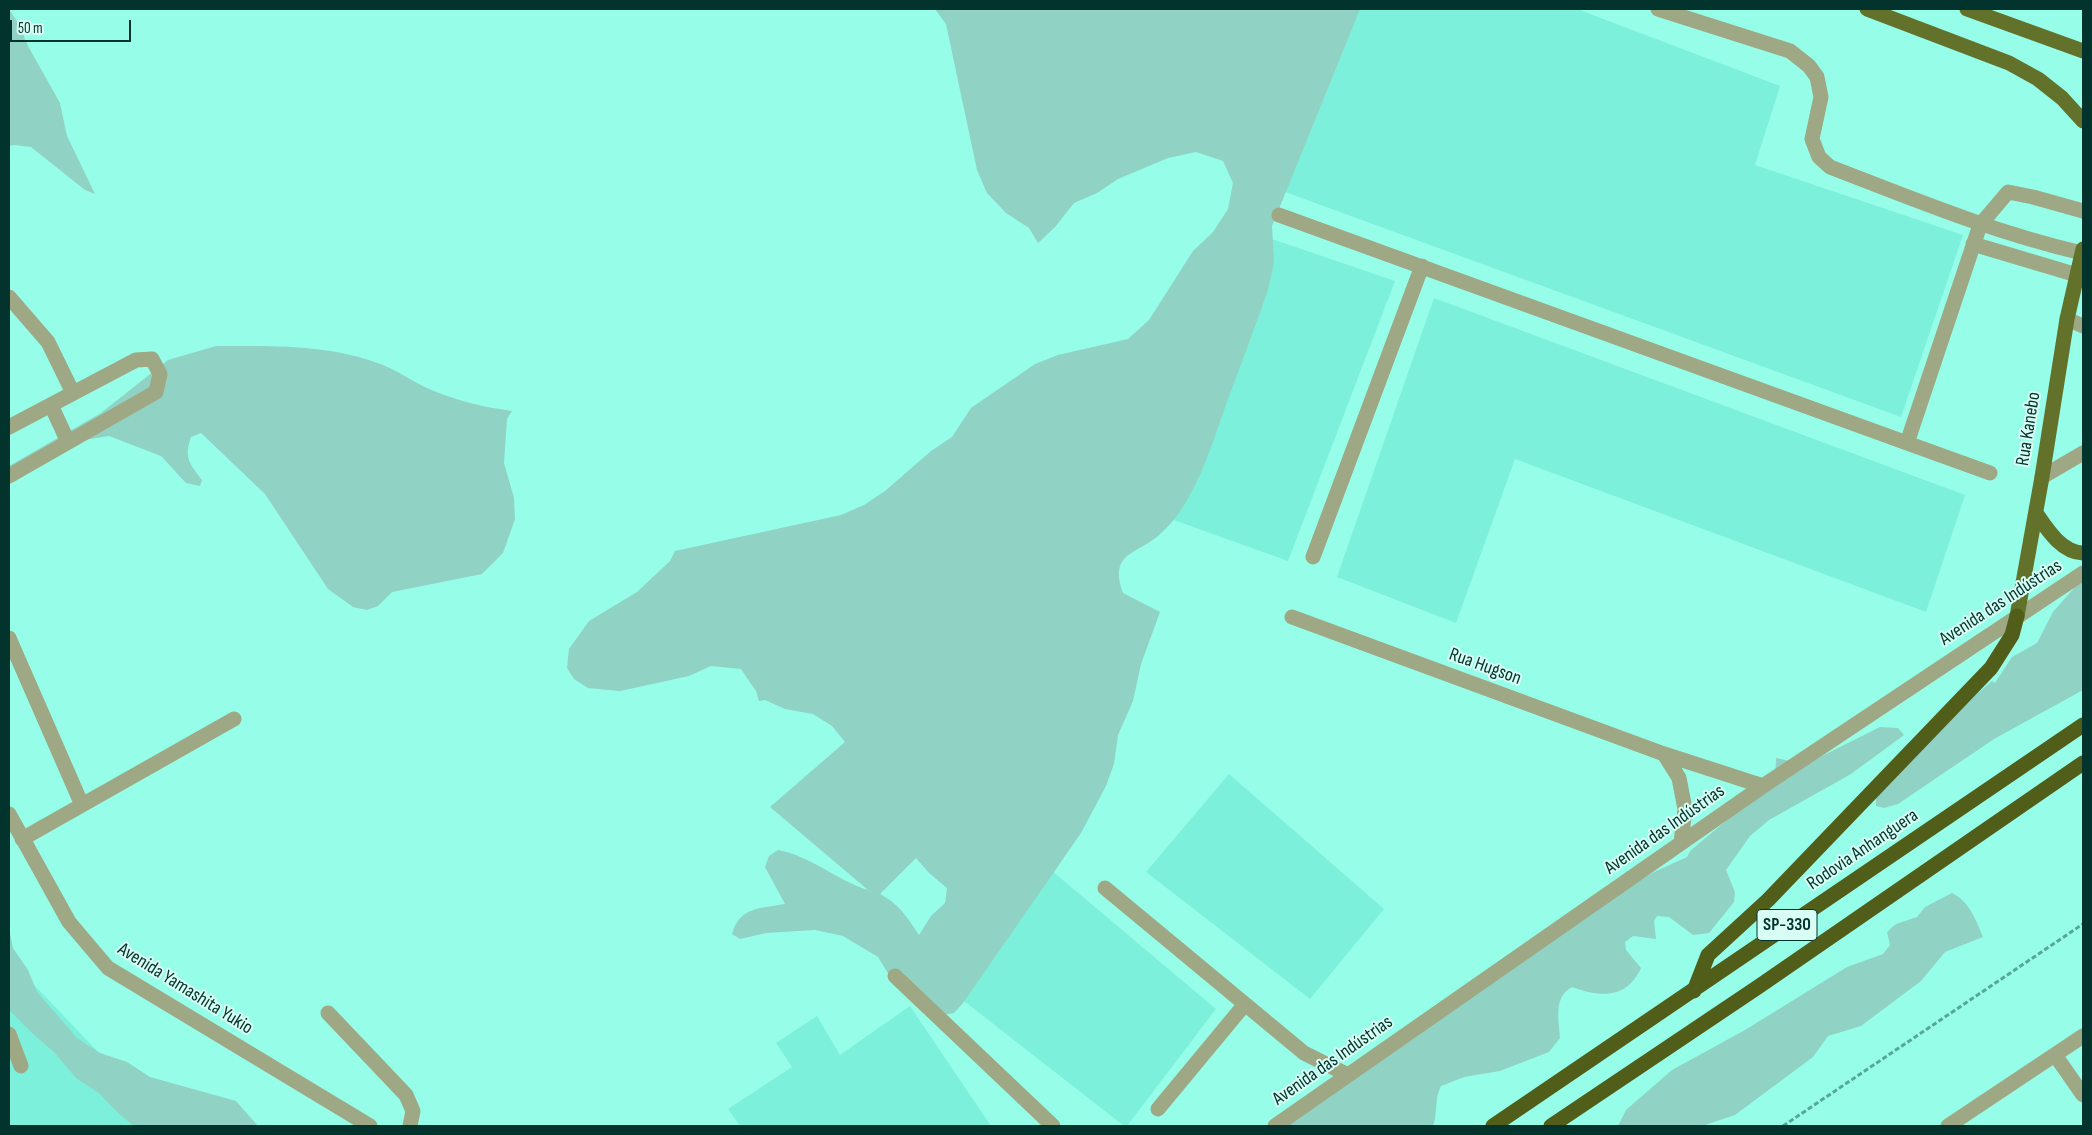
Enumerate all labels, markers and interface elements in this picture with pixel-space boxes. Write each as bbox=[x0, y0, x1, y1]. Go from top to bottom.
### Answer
scale bar bbox=[12, 10, 134, 42]
text: 50 m bbox=[18, 19, 43, 38]
street label: Rua Kanebo bbox=[2012, 390, 2046, 468]
street label: Avenida das Indústrias bbox=[1936, 555, 2066, 651]
street label: Rua Hugson bbox=[1446, 643, 1524, 691]
street label: Avenida das Indústrias bbox=[1601, 780, 1729, 880]
street label: Rodovia Anhanguera bbox=[1803, 804, 1923, 896]
road number: SP-330 bbox=[1757, 910, 1817, 940]
street label: Avenida Yamashita Yukio bbox=[113, 938, 257, 1040]
street label: Avenida das Indústrias bbox=[1269, 1011, 1397, 1111]

